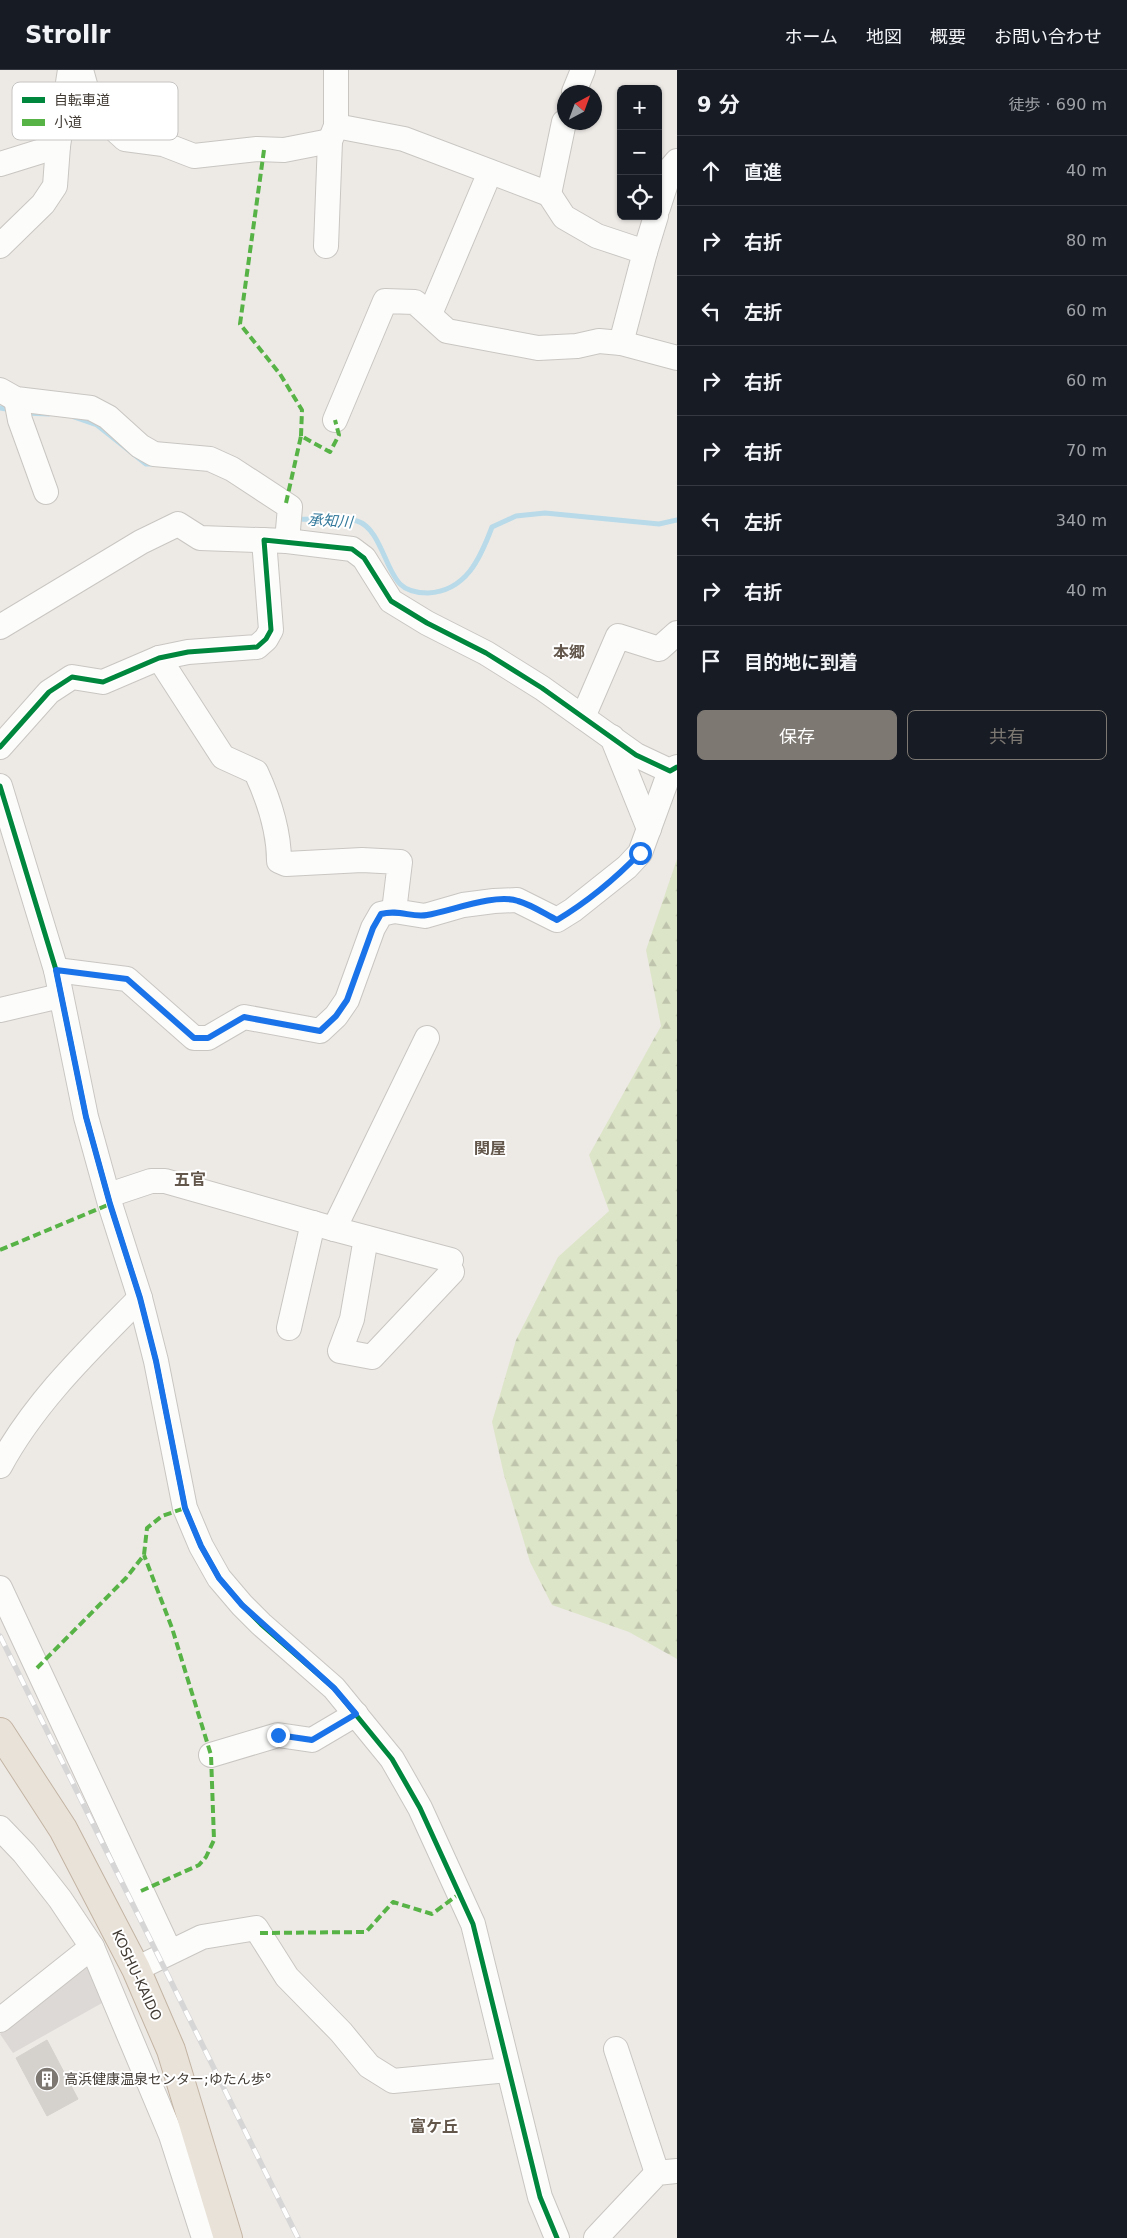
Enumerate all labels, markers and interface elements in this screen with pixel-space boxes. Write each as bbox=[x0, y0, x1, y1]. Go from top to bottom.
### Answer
text: Strollr bbox=[25, 21, 110, 49]
text: ホーム bbox=[785, 26, 838, 47]
text: 地図 bbox=[866, 26, 902, 47]
text: 概要 bbox=[930, 26, 966, 47]
text: お問い合わせ bbox=[994, 26, 1102, 47]
legend bbox=[12, 82, 178, 140]
north arrow bbox=[557, 85, 602, 130]
map controls bbox=[617, 85, 662, 220]
button: + bbox=[617, 85, 662, 130]
text: 自転車道 bbox=[54, 92, 110, 108]
text: 9 分 bbox=[697, 93, 740, 117]
text: 徒歩 · 690 m bbox=[1009, 95, 1107, 114]
text: 小道 bbox=[54, 114, 82, 130]
button: − bbox=[617, 130, 662, 175]
icon: ahead bbox=[697, 157, 725, 185]
text: 直進 bbox=[744, 161, 782, 183]
text: 40 m bbox=[1066, 161, 1107, 180]
button: locate bbox=[617, 175, 662, 220]
icon: right bbox=[697, 227, 725, 255]
text: 右折 bbox=[744, 231, 782, 253]
text: 80 m bbox=[1066, 231, 1107, 250]
icon: left bbox=[697, 297, 725, 325]
text: 左折 bbox=[744, 301, 782, 323]
text: 60 m bbox=[1066, 301, 1107, 320]
icon: right bbox=[697, 367, 725, 395]
text: 右折 bbox=[744, 371, 782, 393]
text: 60 m bbox=[1066, 371, 1107, 390]
icon: right bbox=[697, 437, 725, 465]
text: 右折 bbox=[744, 441, 782, 463]
text: 70 m bbox=[1066, 441, 1107, 460]
icon: left bbox=[697, 507, 725, 535]
water label: 承知川 bbox=[307, 510, 355, 532]
text: 左折 bbox=[744, 511, 782, 533]
text: 340 m bbox=[1056, 511, 1107, 530]
icon: right bbox=[697, 577, 725, 605]
text: 右折 bbox=[744, 581, 782, 603]
text: 40 m bbox=[1066, 581, 1107, 600]
district label: 本郷 bbox=[553, 643, 585, 662]
icon: arrive bbox=[697, 647, 725, 675]
text: 目的地に到着 bbox=[744, 651, 858, 673]
button: 保存 bbox=[697, 710, 897, 760]
button: 共有 bbox=[907, 710, 1107, 760]
route start bbox=[629, 842, 652, 865]
district label: 関屋 bbox=[474, 1139, 506, 1158]
district label: 五官 bbox=[174, 1170, 206, 1189]
route end bbox=[267, 1724, 290, 1747]
street label: KOSHU-KAIDO bbox=[109, 1927, 165, 2023]
building icon: 高浜健康温泉センター;ゆたん歩° bbox=[34, 2066, 60, 2092]
place label: 高浜健康温泉センター;ゆたん歩° bbox=[64, 2071, 272, 2087]
district label: 富ケ丘 bbox=[410, 2117, 458, 2136]

